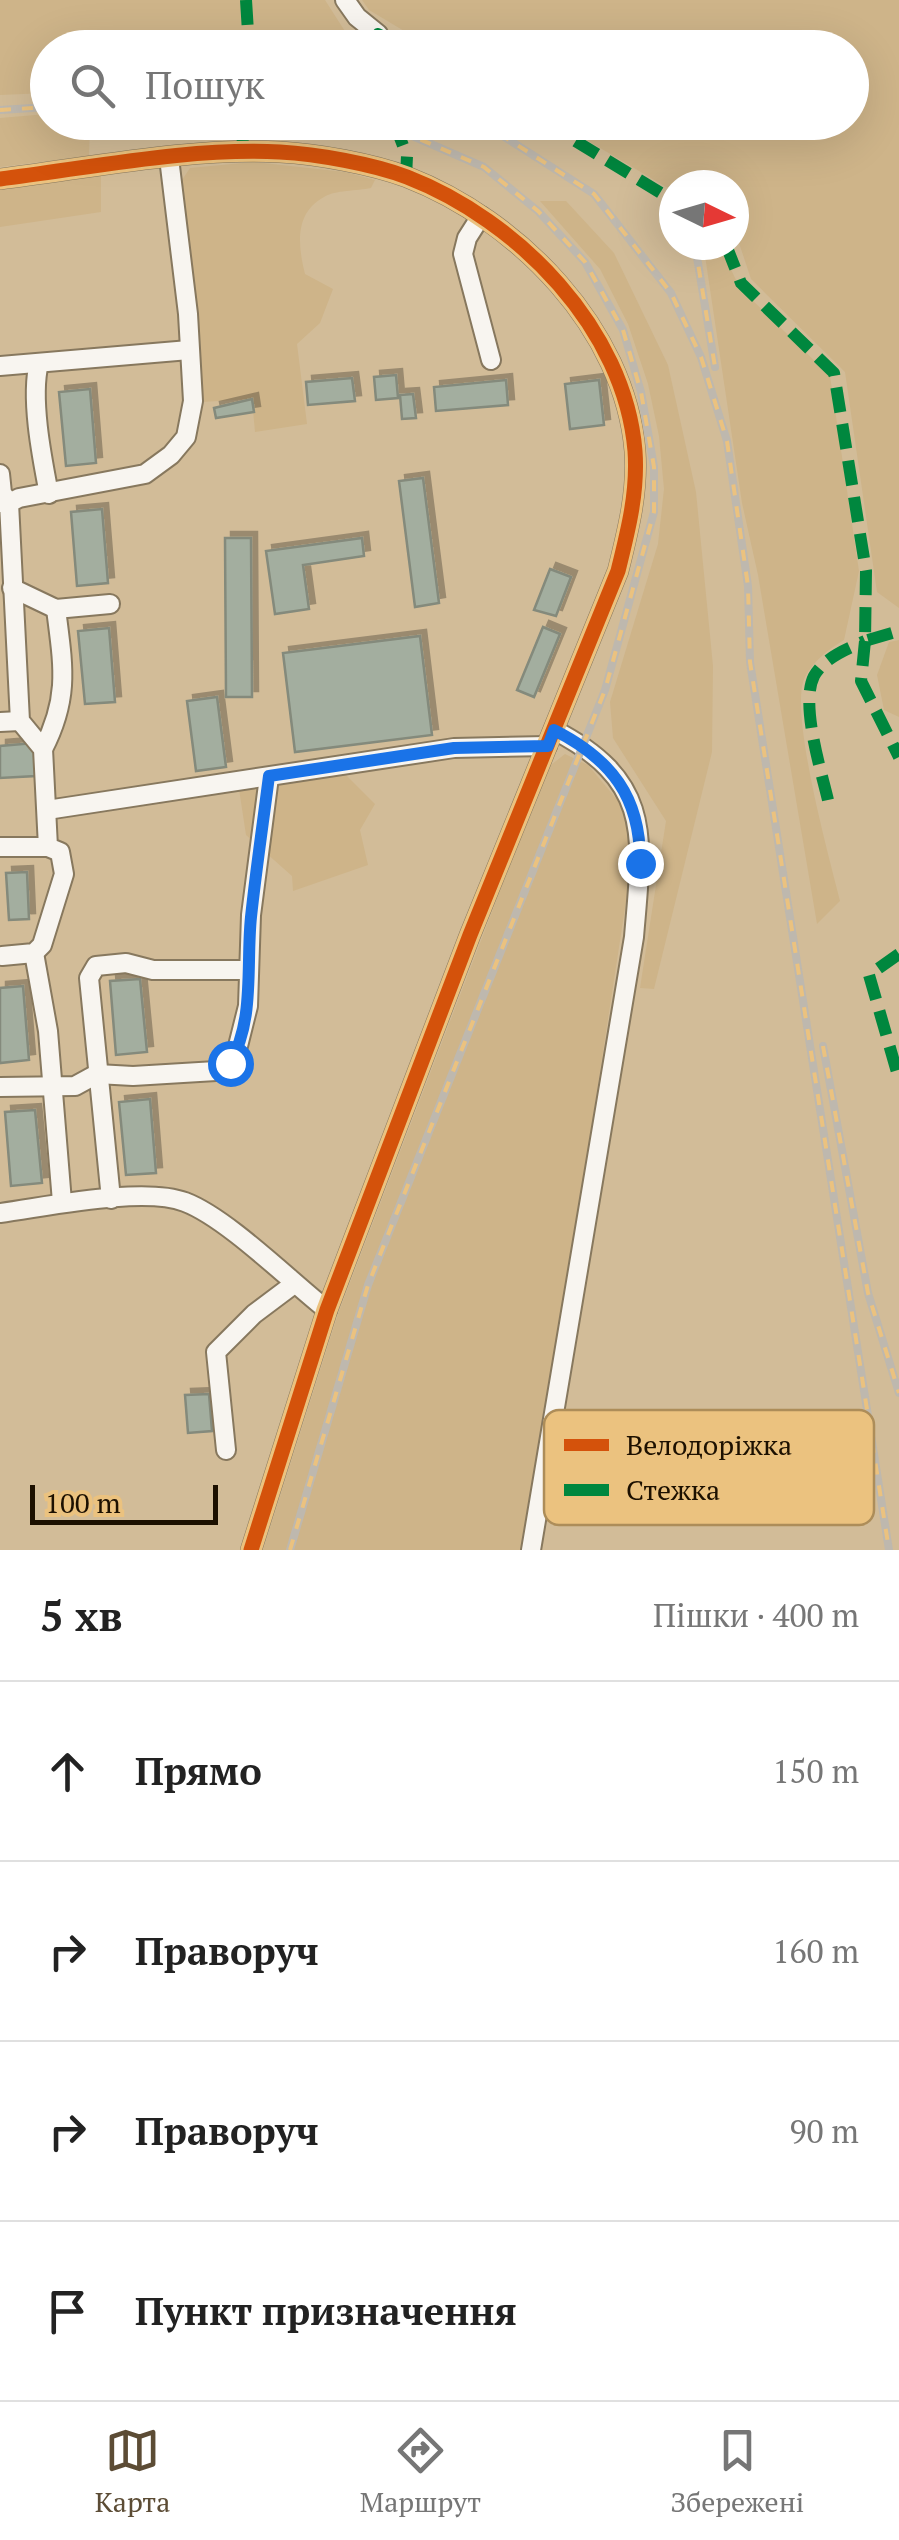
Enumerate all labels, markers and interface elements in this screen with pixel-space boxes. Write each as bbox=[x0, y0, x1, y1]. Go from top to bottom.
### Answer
search box bbox=[30, 30, 869, 140]
icon: search bbox=[65, 58, 120, 113]
text: Пошук bbox=[145, 60, 265, 110]
north arrow bbox=[659, 170, 749, 260]
route end bbox=[618, 841, 664, 887]
route start bbox=[208, 1041, 254, 1087]
legend bbox=[544, 1410, 874, 1525]
text: Велодоріжка bbox=[626, 1426, 792, 1463]
text: Стежка bbox=[626, 1471, 720, 1508]
scale bar bbox=[30, 1480, 218, 1524]
text: 100 m bbox=[45, 1484, 121, 1521]
text: 5 хв bbox=[40, 1587, 123, 1643]
text: Пішки · 400 m bbox=[653, 1594, 859, 1636]
icon: ahead bbox=[40, 1744, 95, 1799]
text: Прямо bbox=[135, 1746, 262, 1796]
text: 150 m bbox=[772, 1750, 859, 1792]
icon: right bbox=[40, 1924, 95, 1979]
text: Праворуч bbox=[135, 1926, 319, 1976]
text: 160 m bbox=[772, 1930, 859, 1972]
icon: right bbox=[40, 2104, 95, 2159]
text: Праворуч bbox=[135, 2106, 319, 2156]
text: 90 m bbox=[789, 2110, 859, 2152]
icon: arrive bbox=[40, 2284, 95, 2339]
text: Пункт призначення bbox=[135, 2286, 517, 2336]
tab: Карта bbox=[95, 2423, 170, 2520]
tab: Маршрут bbox=[360, 2423, 481, 2520]
tab: Збережені bbox=[671, 2423, 804, 2520]

